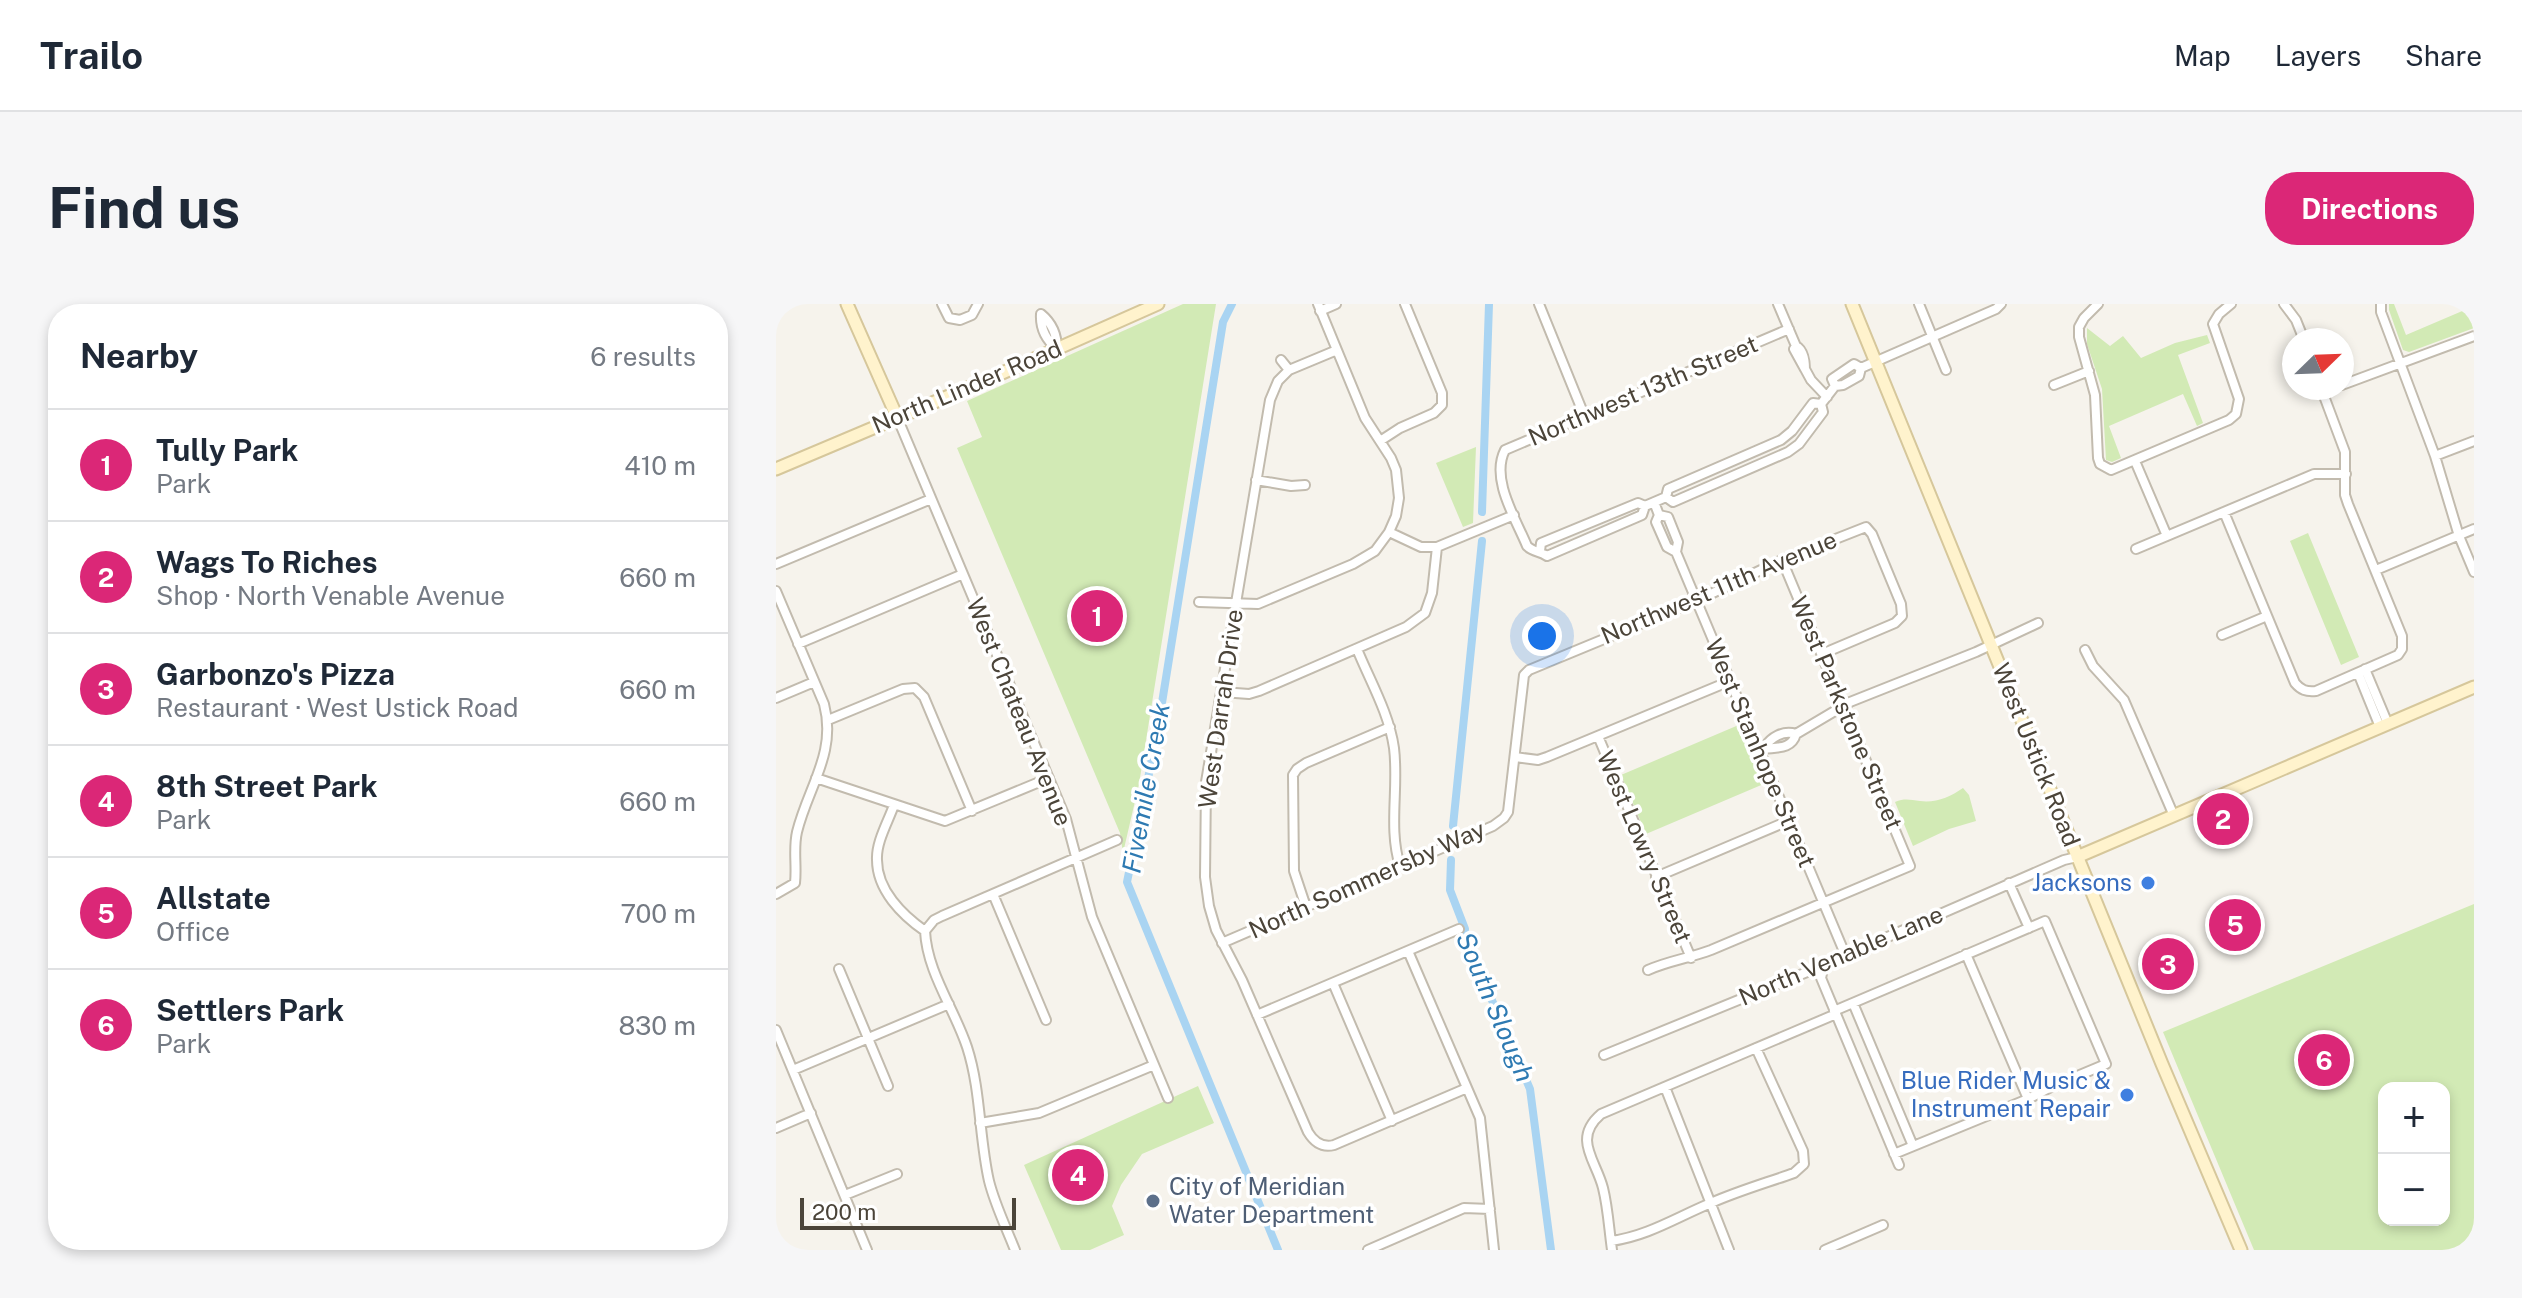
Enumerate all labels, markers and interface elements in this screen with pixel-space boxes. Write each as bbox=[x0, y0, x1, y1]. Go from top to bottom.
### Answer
text: Trailo bbox=[40, 33, 143, 78]
text: Map bbox=[2174, 39, 2231, 72]
text: Layers bbox=[2275, 39, 2361, 72]
text: Share bbox=[2405, 39, 2482, 72]
button: Directions bbox=[2265, 172, 2474, 245]
text: Find us bbox=[48, 175, 240, 241]
north arrow bbox=[2282, 328, 2354, 400]
street label: Northwest 13th Street bbox=[1524, 329, 1761, 451]
street label: North Linder Road bbox=[868, 333, 1066, 439]
text: Nearby bbox=[80, 336, 198, 376]
text: 6 results bbox=[590, 341, 696, 372]
text: Tully Park bbox=[156, 432, 298, 468]
text: 1 bbox=[100, 450, 112, 481]
text: 410 m bbox=[624, 450, 696, 481]
text: Park bbox=[156, 468, 211, 499]
street label: Northwest 11th Avenue bbox=[1597, 525, 1841, 649]
text: Wags To Riches bbox=[156, 544, 377, 580]
text: 2 bbox=[98, 562, 114, 593]
text: 660 m bbox=[619, 562, 696, 593]
text: Shop · North Venable Avenue bbox=[156, 580, 505, 611]
pin: 1 bbox=[1071, 586, 1123, 646]
street label: West Parkstone Street bbox=[1785, 592, 1909, 834]
street label: West Chateau Avenue bbox=[961, 594, 1078, 830]
street label: West Darrah Drive bbox=[1192, 607, 1248, 810]
your location bbox=[1522, 616, 1562, 656]
street label: West Stanhope Street bbox=[1700, 634, 1822, 871]
text: Garbonzo's Pizza bbox=[156, 656, 395, 692]
street label: West Ustick Road bbox=[1987, 659, 2086, 850]
text: 3 bbox=[97, 674, 115, 705]
text: 660 m bbox=[619, 674, 696, 705]
text: Restaurant · West Ustick Road bbox=[156, 692, 518, 723]
water label: Fivemile Creek bbox=[1115, 700, 1176, 876]
street label: West Lowry Street bbox=[1592, 746, 1698, 947]
text: 8th Street Park bbox=[156, 768, 378, 804]
text: 4 bbox=[97, 786, 115, 817]
text: 660 m bbox=[619, 786, 696, 817]
pin: 2 bbox=[2197, 789, 2249, 849]
text: Park bbox=[156, 804, 211, 835]
street label: North Sommersby Way bbox=[1244, 814, 1489, 944]
place label: Jacksons bbox=[2032, 868, 2132, 896]
marker: Jacksons bbox=[2139, 874, 2157, 892]
text: Allstate bbox=[156, 880, 271, 916]
pin: 5 bbox=[2209, 895, 2261, 955]
text: 5 bbox=[97, 898, 115, 929]
text: 700 m bbox=[620, 898, 696, 929]
street label: North Venable Lane bbox=[1734, 899, 1947, 1011]
text: Office bbox=[156, 916, 230, 947]
water label: South Slough bbox=[1450, 927, 1541, 1086]
pin: 3 bbox=[2142, 934, 2194, 994]
text: Settlers Park bbox=[156, 992, 344, 1028]
text: 6 bbox=[97, 1010, 115, 1041]
text: 830 m bbox=[618, 1010, 696, 1041]
text: Park bbox=[156, 1028, 211, 1059]
pin: 6 bbox=[2298, 1030, 2350, 1090]
place label: Blue Rider Music & Instrument Repair bbox=[1901, 1066, 2111, 1122]
map controls bbox=[2378, 1082, 2450, 1226]
button: + bbox=[2378, 1082, 2450, 1154]
marker: Blue Rider Music & Instrument Repair bbox=[2118, 1086, 2136, 1104]
pin: 4 bbox=[1052, 1145, 1104, 1205]
button: − bbox=[2378, 1154, 2450, 1226]
place label: City of Meridian Water Department bbox=[1169, 1172, 1374, 1228]
marker: City of Meridian Water Department bbox=[1144, 1192, 1162, 1210]
scale bar bbox=[800, 1194, 1016, 1230]
text: 200 m bbox=[812, 1199, 876, 1225]

